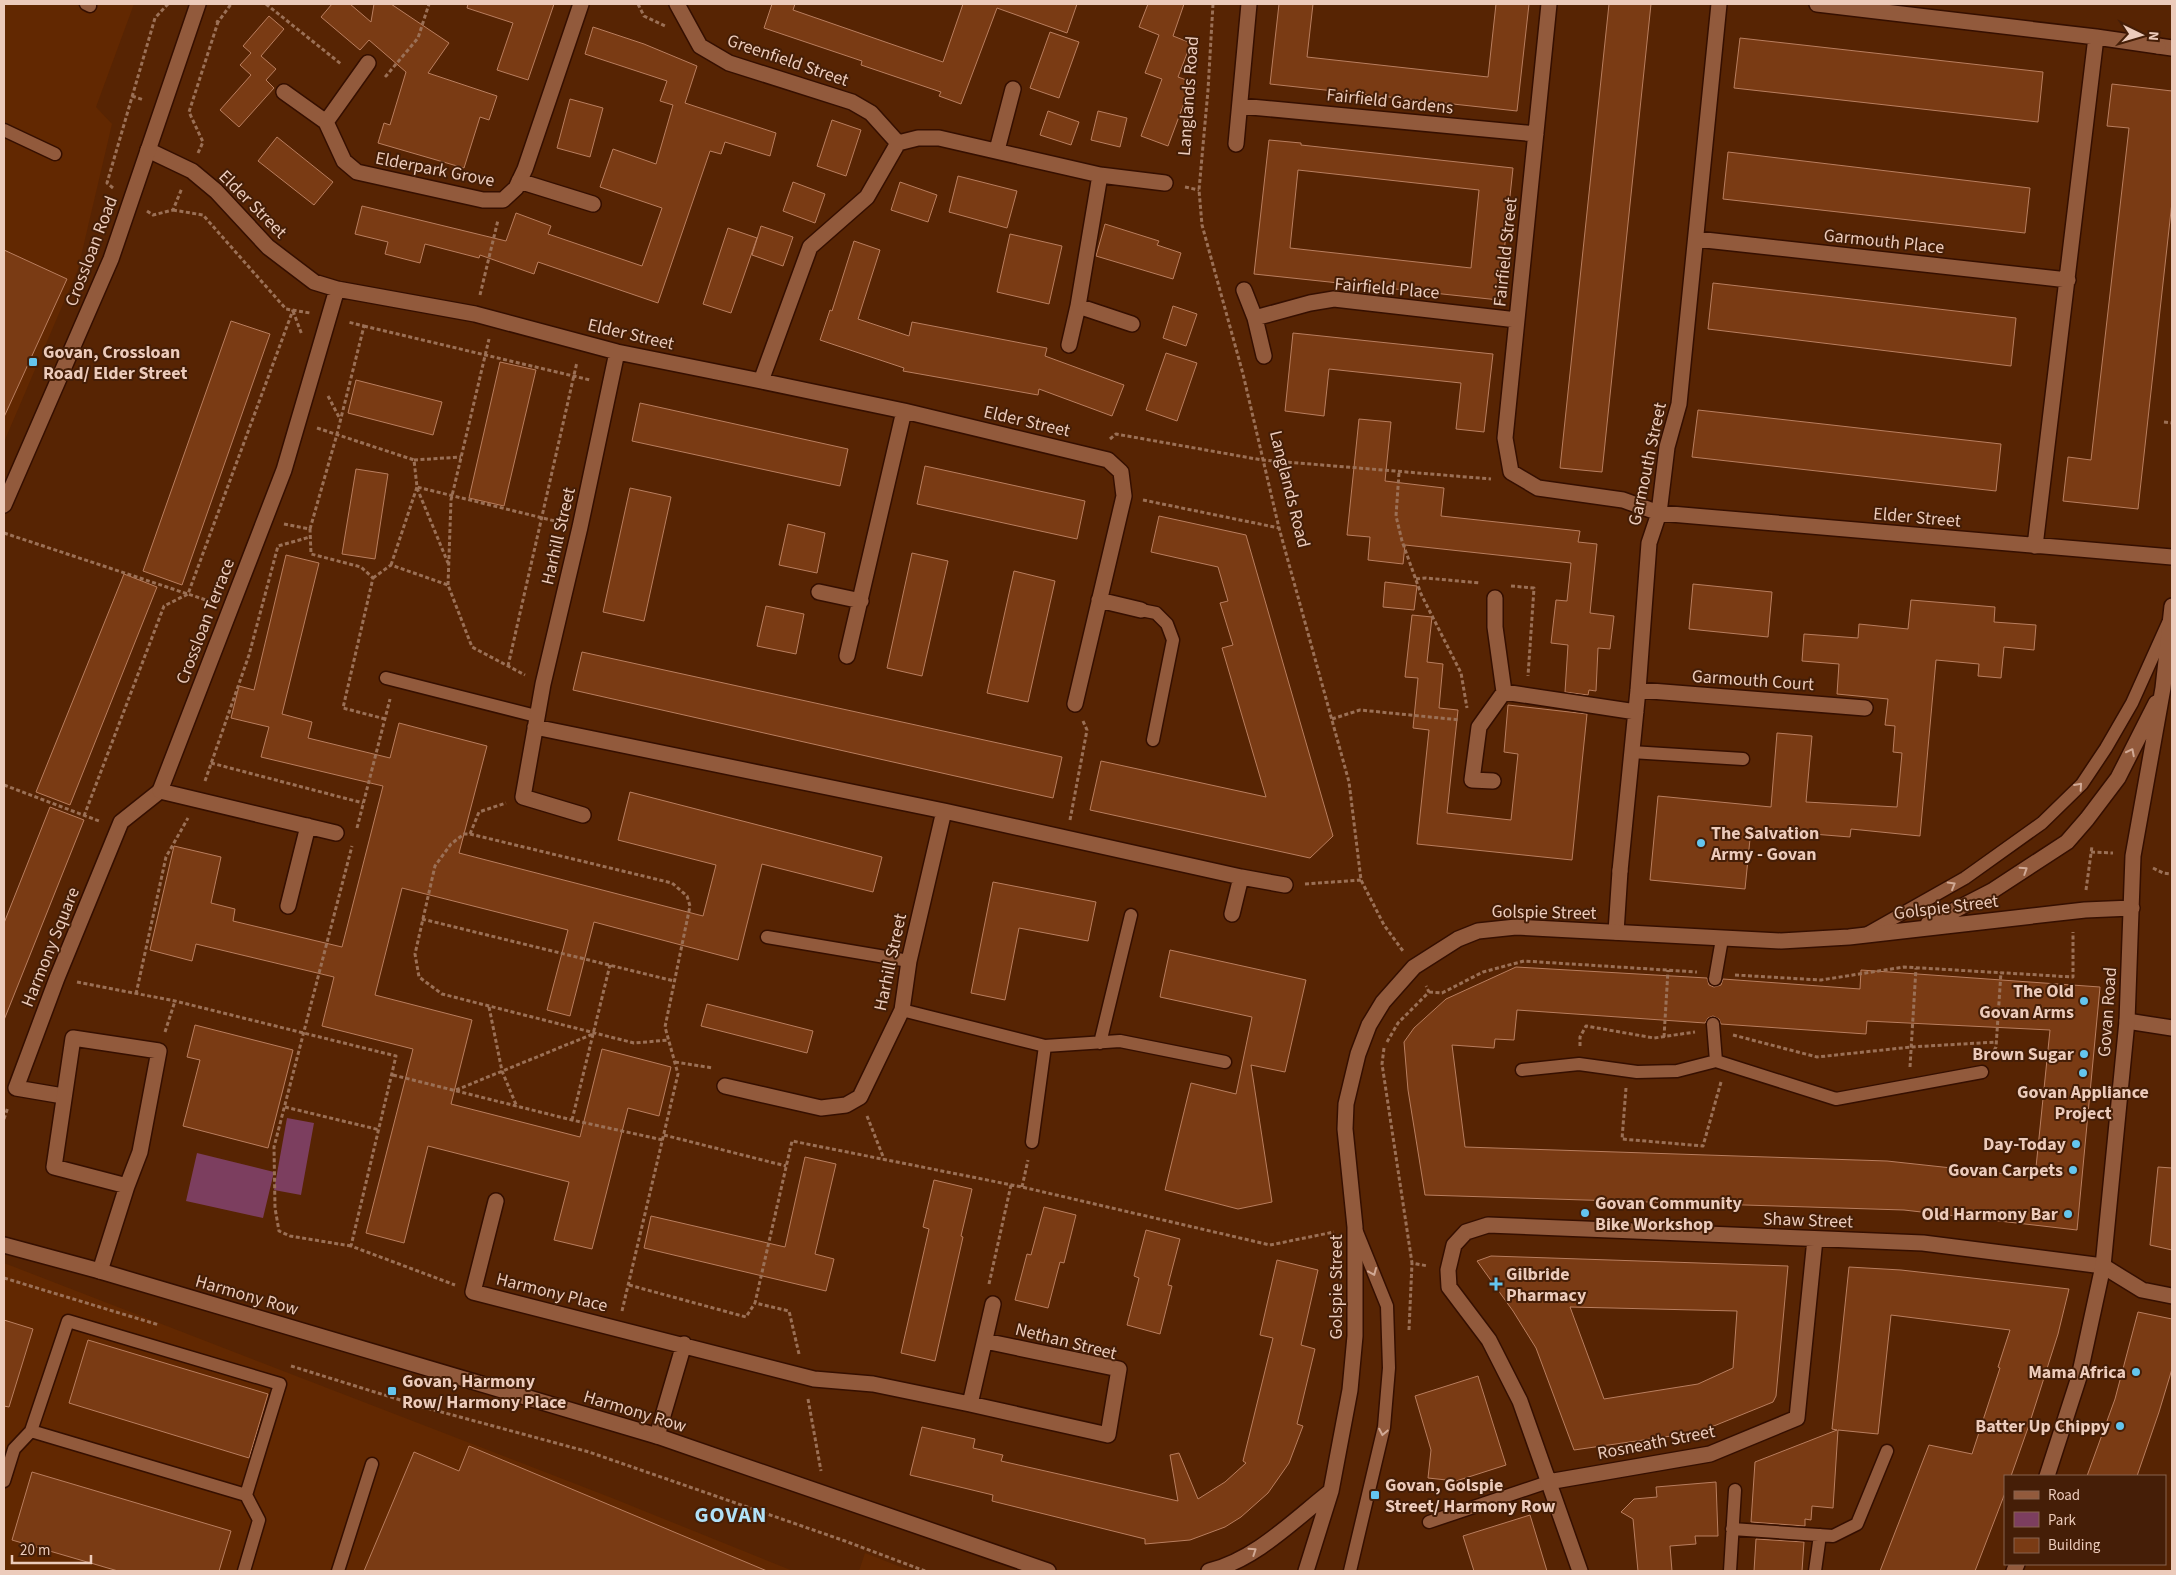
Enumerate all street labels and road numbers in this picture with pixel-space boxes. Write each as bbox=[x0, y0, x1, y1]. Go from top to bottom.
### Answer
street label: Greenfield Street bbox=[724, 28, 852, 93]
street label: Langlands Road bbox=[1172, 35, 1205, 157]
street label: Fairfield Gardens bbox=[1325, 82, 1455, 121]
street label: Elderpark Grove bbox=[373, 146, 497, 193]
street label: Elder Street bbox=[213, 164, 293, 244]
street label: Crossloan Road bbox=[59, 192, 124, 310]
street label: Fairfield Street bbox=[1487, 196, 1524, 308]
street label: Garmouth Place bbox=[1822, 223, 1945, 260]
street label: Fairfield Place bbox=[1333, 271, 1441, 306]
street label: Elder Street bbox=[585, 312, 677, 357]
street label: Elder Street bbox=[981, 399, 1073, 444]
street label: Garmouth Street bbox=[1622, 400, 1673, 528]
street label: Langlands Road bbox=[1263, 428, 1316, 550]
street label: Harhill Street bbox=[535, 485, 582, 587]
street label: Elder Street bbox=[1872, 501, 1962, 534]
street label: Crossloan Terrace bbox=[170, 555, 241, 688]
street label: Garmouth Court bbox=[1691, 664, 1815, 697]
street label: Harmony Square bbox=[15, 884, 86, 1011]
street label: Golspie Street bbox=[1892, 889, 2000, 926]
street label: Golspie Street bbox=[1491, 899, 1597, 926]
street label: Harhill Street bbox=[868, 911, 913, 1013]
street label: Govan Road bbox=[2092, 966, 2123, 1058]
street label: Shaw Street bbox=[1763, 1206, 1853, 1235]
street label: Golspie Street bbox=[1324, 1234, 1349, 1340]
street label: Harmony Place bbox=[493, 1267, 610, 1318]
street label: Harmony Row bbox=[192, 1269, 301, 1322]
street label: Nethan Street bbox=[1012, 1317, 1119, 1366]
street label: Harmony Row bbox=[580, 1384, 689, 1439]
street label: Rosneath Street bbox=[1595, 1419, 1717, 1466]

